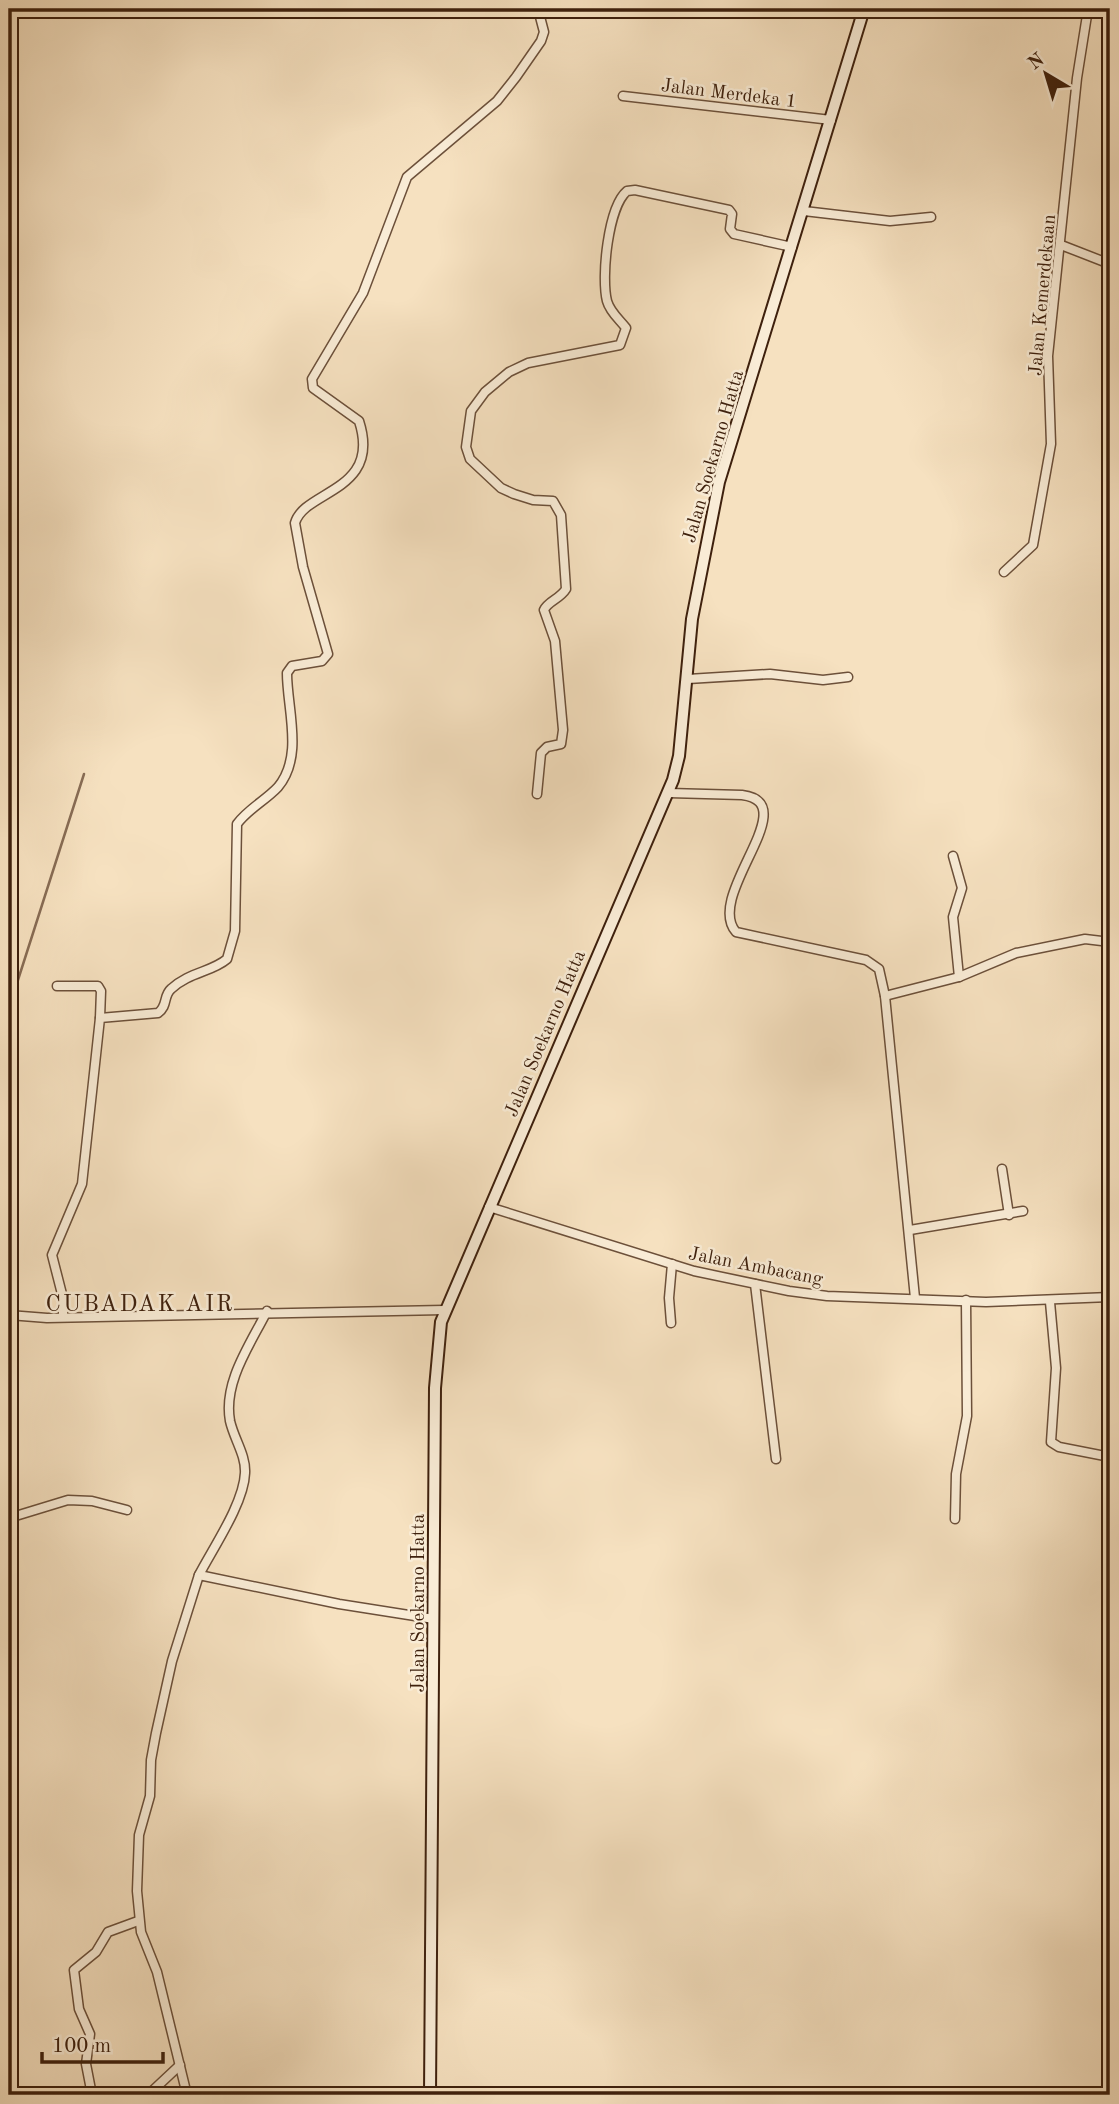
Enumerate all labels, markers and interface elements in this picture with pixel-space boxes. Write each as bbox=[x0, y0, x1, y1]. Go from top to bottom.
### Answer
north arrow bbox=[1010, 38, 1080, 108]
text: N bbox=[1025, 50, 1049, 75]
street label: Jalan Merdeka 1 bbox=[660, 77, 798, 112]
street label: Jalan Kemerdekaan bbox=[1027, 214, 1060, 377]
street label: Jalan Soekarno Hatta bbox=[681, 368, 748, 545]
street label: Jalan Soekarno Hatta bbox=[503, 947, 590, 1120]
street label: Jalan Ambacang bbox=[687, 1245, 825, 1290]
district label: CUBADAK AIR bbox=[46, 1293, 234, 1316]
street label: Jalan Soekarno Hatta bbox=[410, 1513, 429, 1692]
scale bar bbox=[42, 2020, 163, 2064]
text: 100 m bbox=[52, 2036, 111, 2057]

